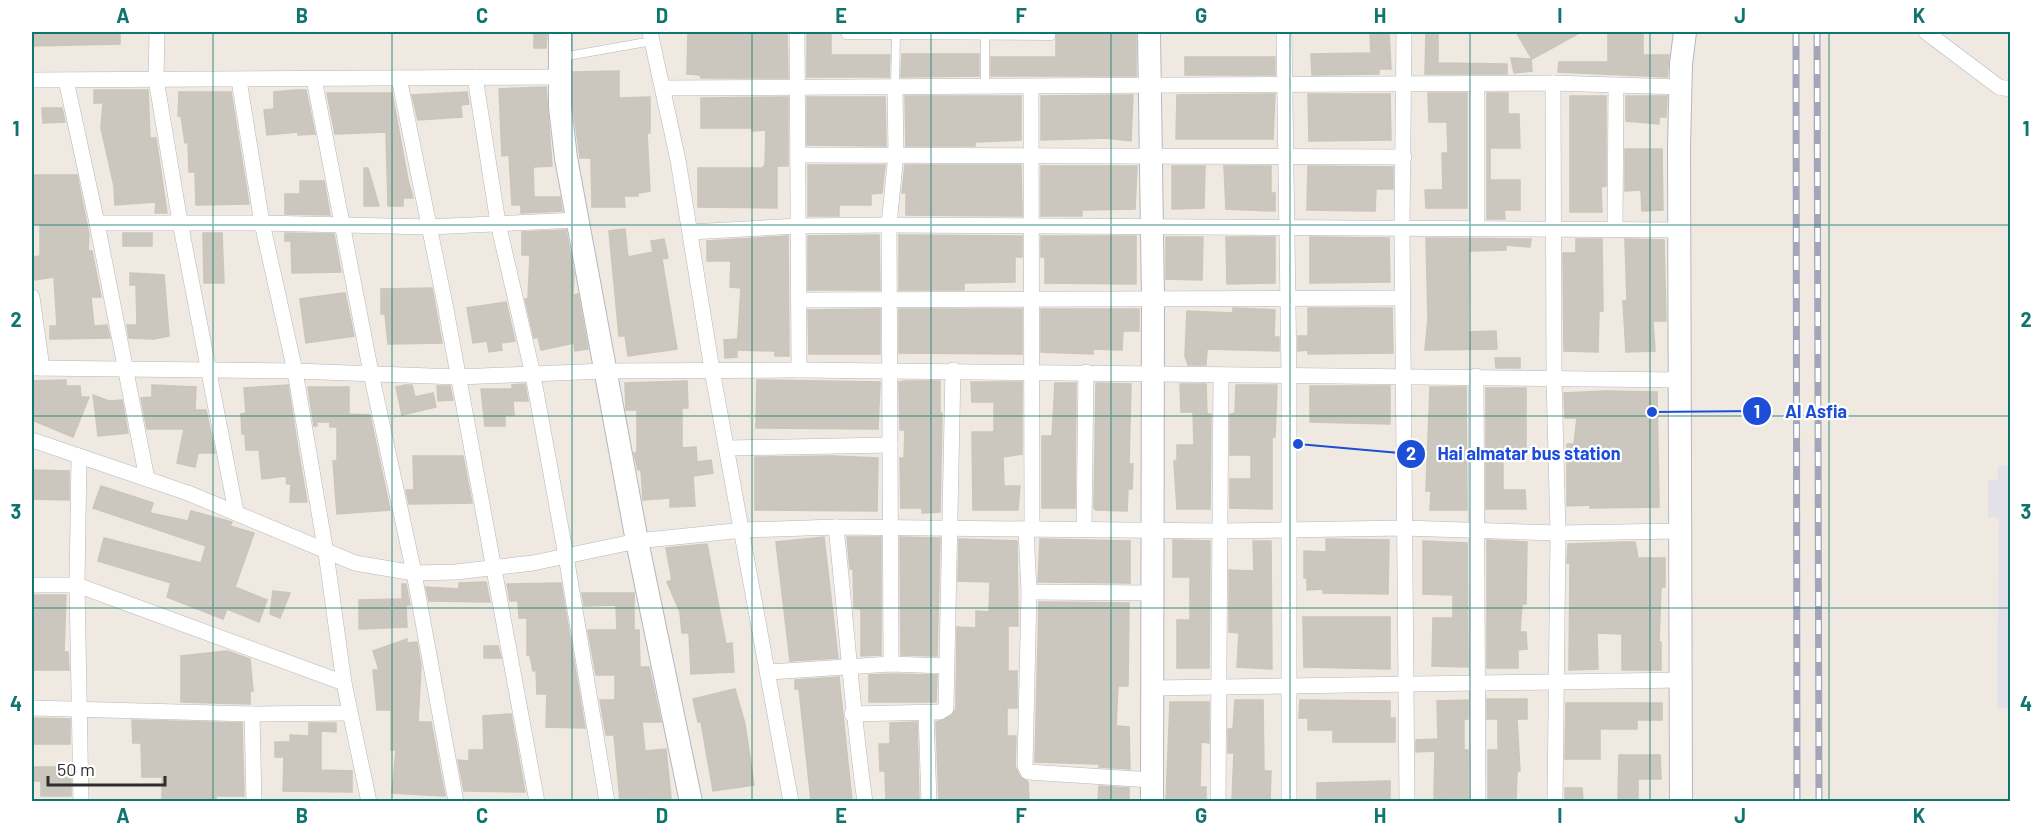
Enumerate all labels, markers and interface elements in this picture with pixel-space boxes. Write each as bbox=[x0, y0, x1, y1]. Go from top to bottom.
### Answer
text: A bbox=[116, 3, 130, 27]
text: B bbox=[296, 3, 308, 27]
text: C bbox=[476, 3, 488, 27]
text: D bbox=[656, 3, 668, 27]
text: E bbox=[835, 3, 847, 27]
text: F bbox=[1015, 3, 1027, 27]
text: G bbox=[1195, 3, 1207, 27]
text: H bbox=[1374, 3, 1386, 27]
text: I bbox=[1557, 3, 1563, 27]
text: J bbox=[1734, 3, 1746, 27]
text: K bbox=[1913, 3, 1926, 27]
text: 1 bbox=[12, 116, 20, 140]
text: 1 bbox=[2022, 116, 2030, 140]
text: 2 bbox=[10, 307, 22, 331]
text: 2 bbox=[2020, 307, 2032, 331]
callout: Al Asfia bbox=[1742, 393, 1859, 429]
text: 1 bbox=[1754, 400, 1760, 422]
text: Al Asfia bbox=[1785, 400, 1847, 422]
callout: Hai almatar bus station bbox=[1396, 436, 1633, 472]
text: 2 bbox=[1406, 442, 1416, 464]
text: Hai almatar bus station bbox=[1437, 442, 1621, 464]
text: 3 bbox=[11, 499, 21, 523]
text: 3 bbox=[2021, 499, 2031, 523]
text: 4 bbox=[10, 691, 22, 715]
text: 4 bbox=[2020, 691, 2032, 715]
scale bar bbox=[48, 749, 165, 787]
text: 50 m bbox=[57, 758, 95, 780]
text: A bbox=[116, 803, 130, 827]
text: B bbox=[296, 803, 308, 827]
text: C bbox=[476, 803, 488, 827]
text: D bbox=[656, 803, 668, 827]
text: E bbox=[835, 803, 847, 827]
text: F bbox=[1015, 803, 1027, 827]
text: G bbox=[1195, 803, 1207, 827]
text: H bbox=[1374, 803, 1386, 827]
text: I bbox=[1557, 803, 1563, 827]
text: J bbox=[1734, 803, 1746, 827]
text: K bbox=[1913, 803, 1926, 827]

